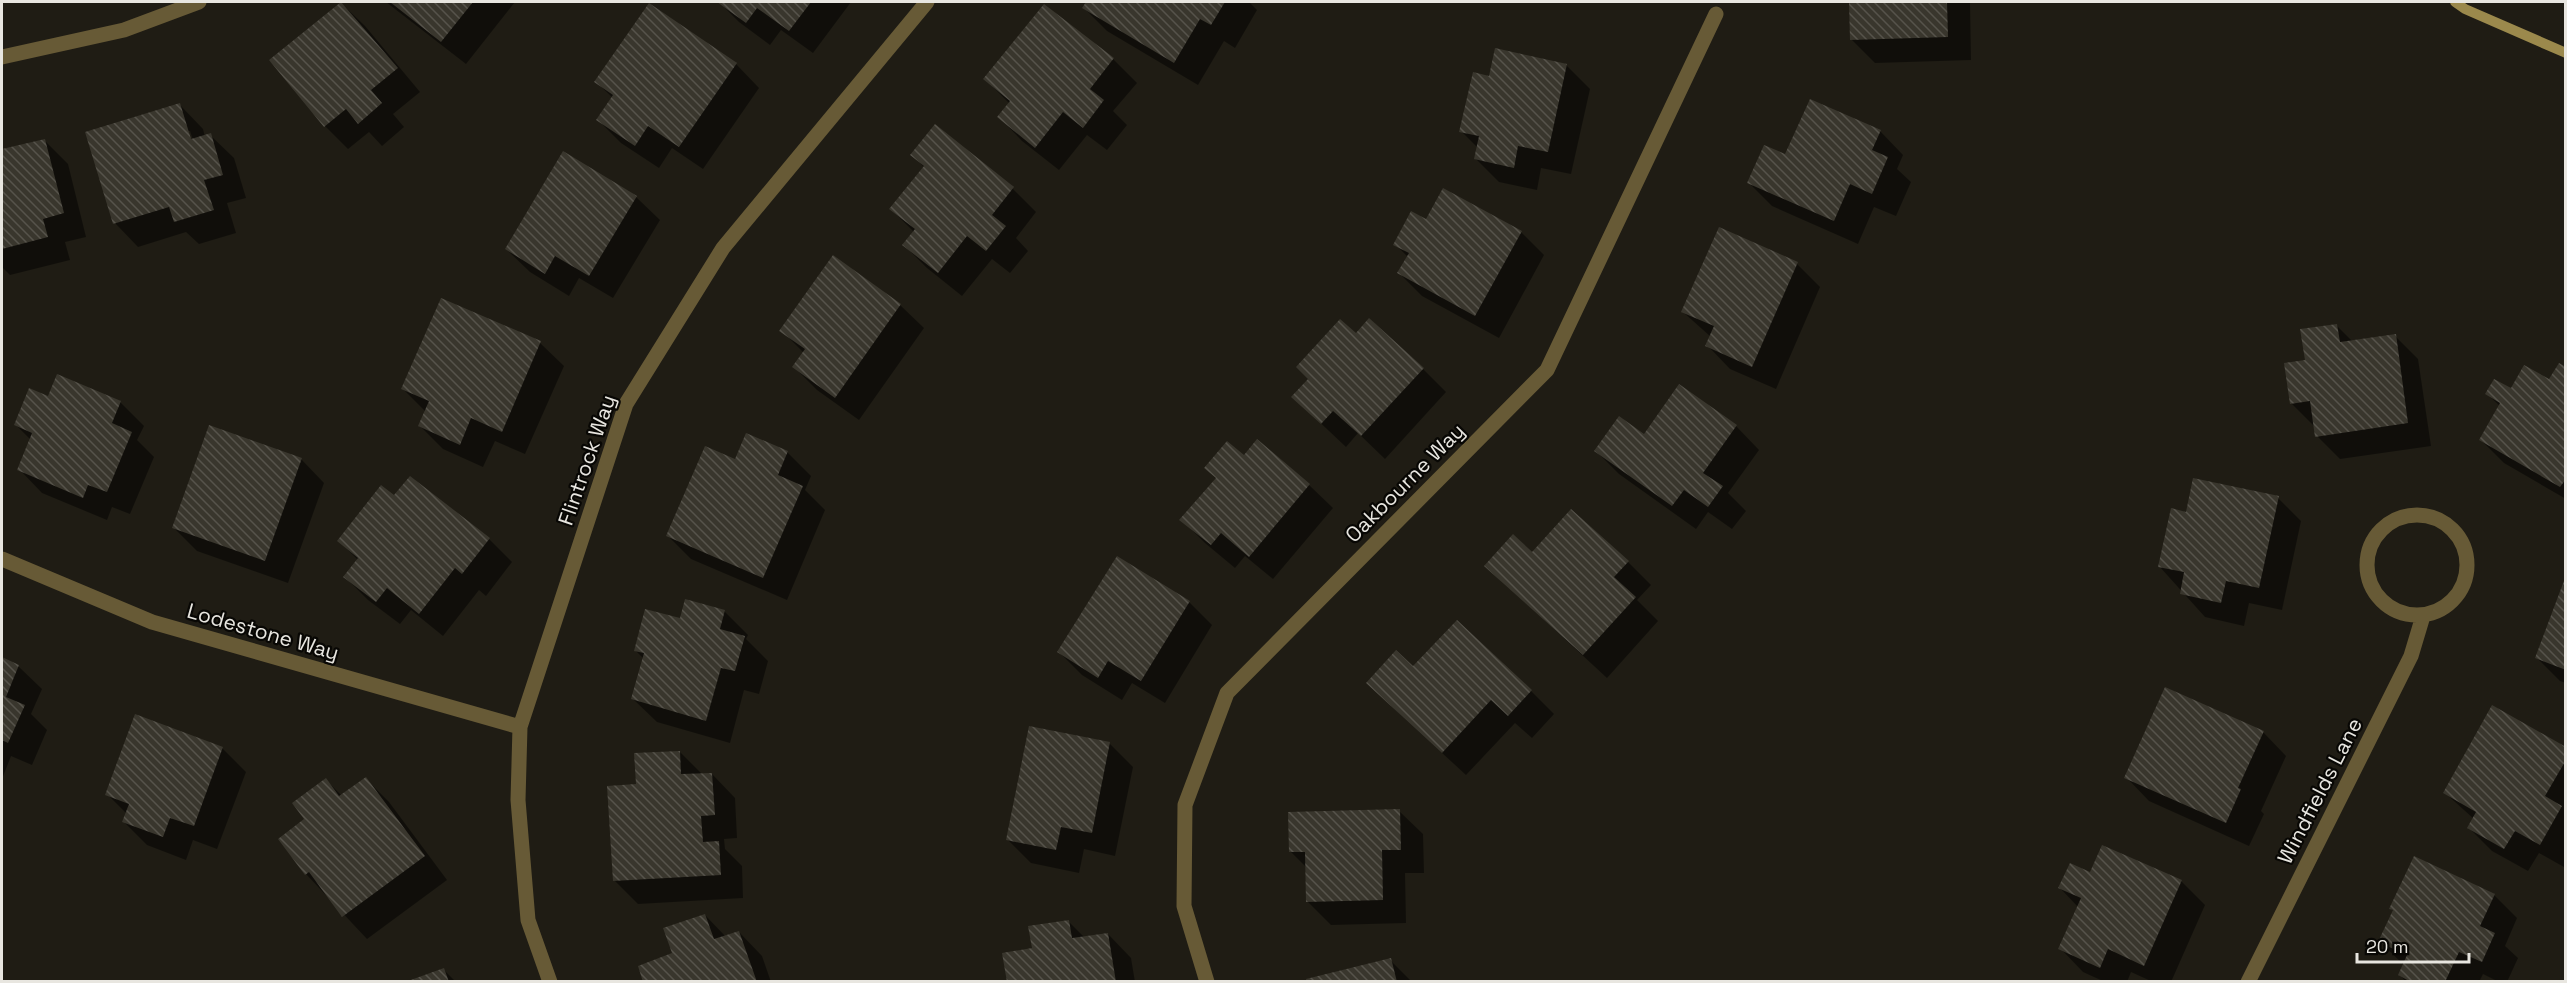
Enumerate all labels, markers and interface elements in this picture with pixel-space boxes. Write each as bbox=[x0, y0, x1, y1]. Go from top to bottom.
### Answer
street label: Flintrock Way bbox=[552, 391, 621, 529]
street label: Oakbourne Way bbox=[1339, 417, 1470, 548]
street label: Lodestone Way bbox=[184, 597, 342, 666]
street label: Windfields Lane bbox=[2271, 713, 2368, 868]
scale bar bbox=[2357, 926, 2470, 964]
text: 20 m bbox=[2366, 935, 2409, 958]

